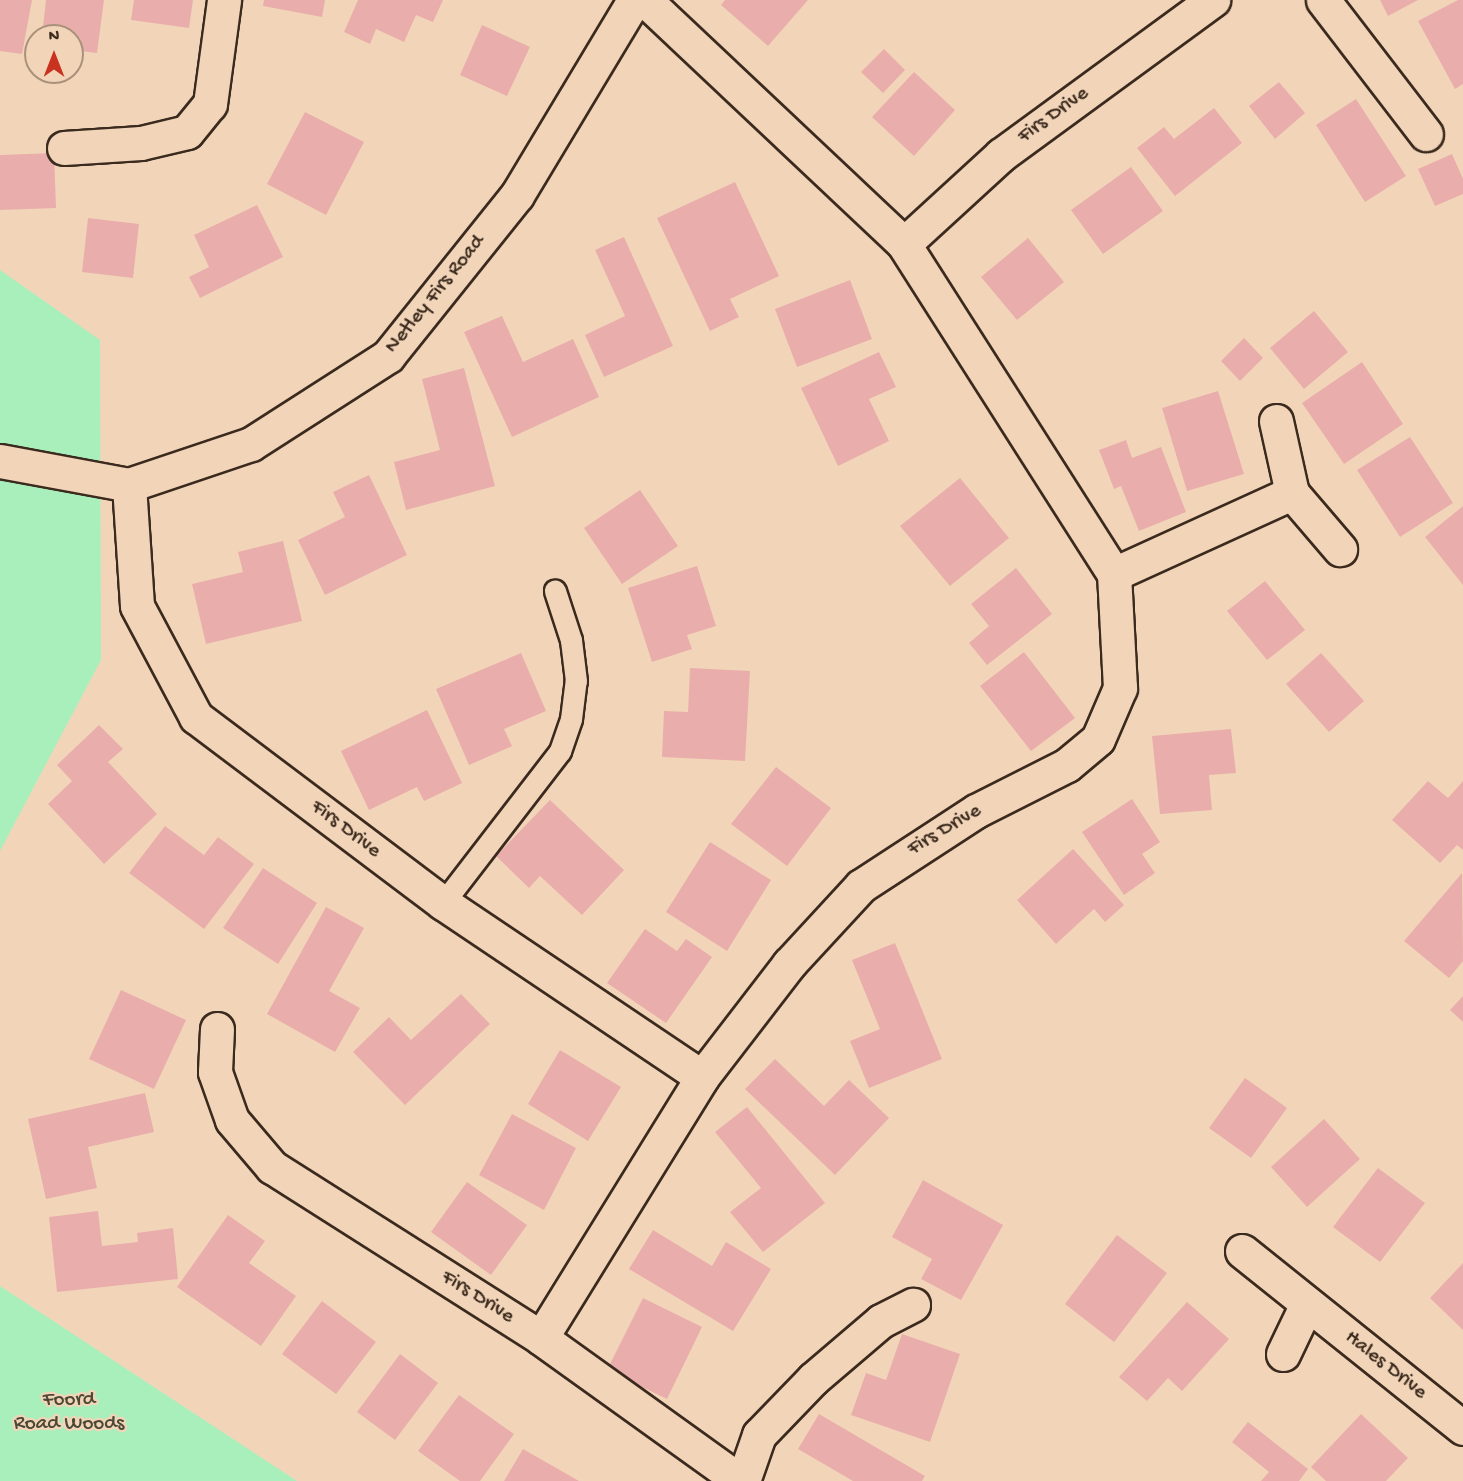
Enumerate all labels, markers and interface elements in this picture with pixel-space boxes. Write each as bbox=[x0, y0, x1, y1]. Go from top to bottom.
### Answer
north arrow bbox=[24, 24, 84, 84]
text: N bbox=[49, 28, 59, 47]
street label: Firs Drive bbox=[1014, 82, 1094, 150]
street label: Netley Firs Road bbox=[381, 231, 491, 359]
street label: Firs Drive bbox=[305, 795, 385, 865]
street label: Firs Drive bbox=[904, 799, 986, 863]
street label: Firs Drive bbox=[436, 1266, 518, 1330]
street label: Hales Drive bbox=[1339, 1326, 1431, 1406]
park label: Foord Road Woods bbox=[14, 1388, 124, 1438]

